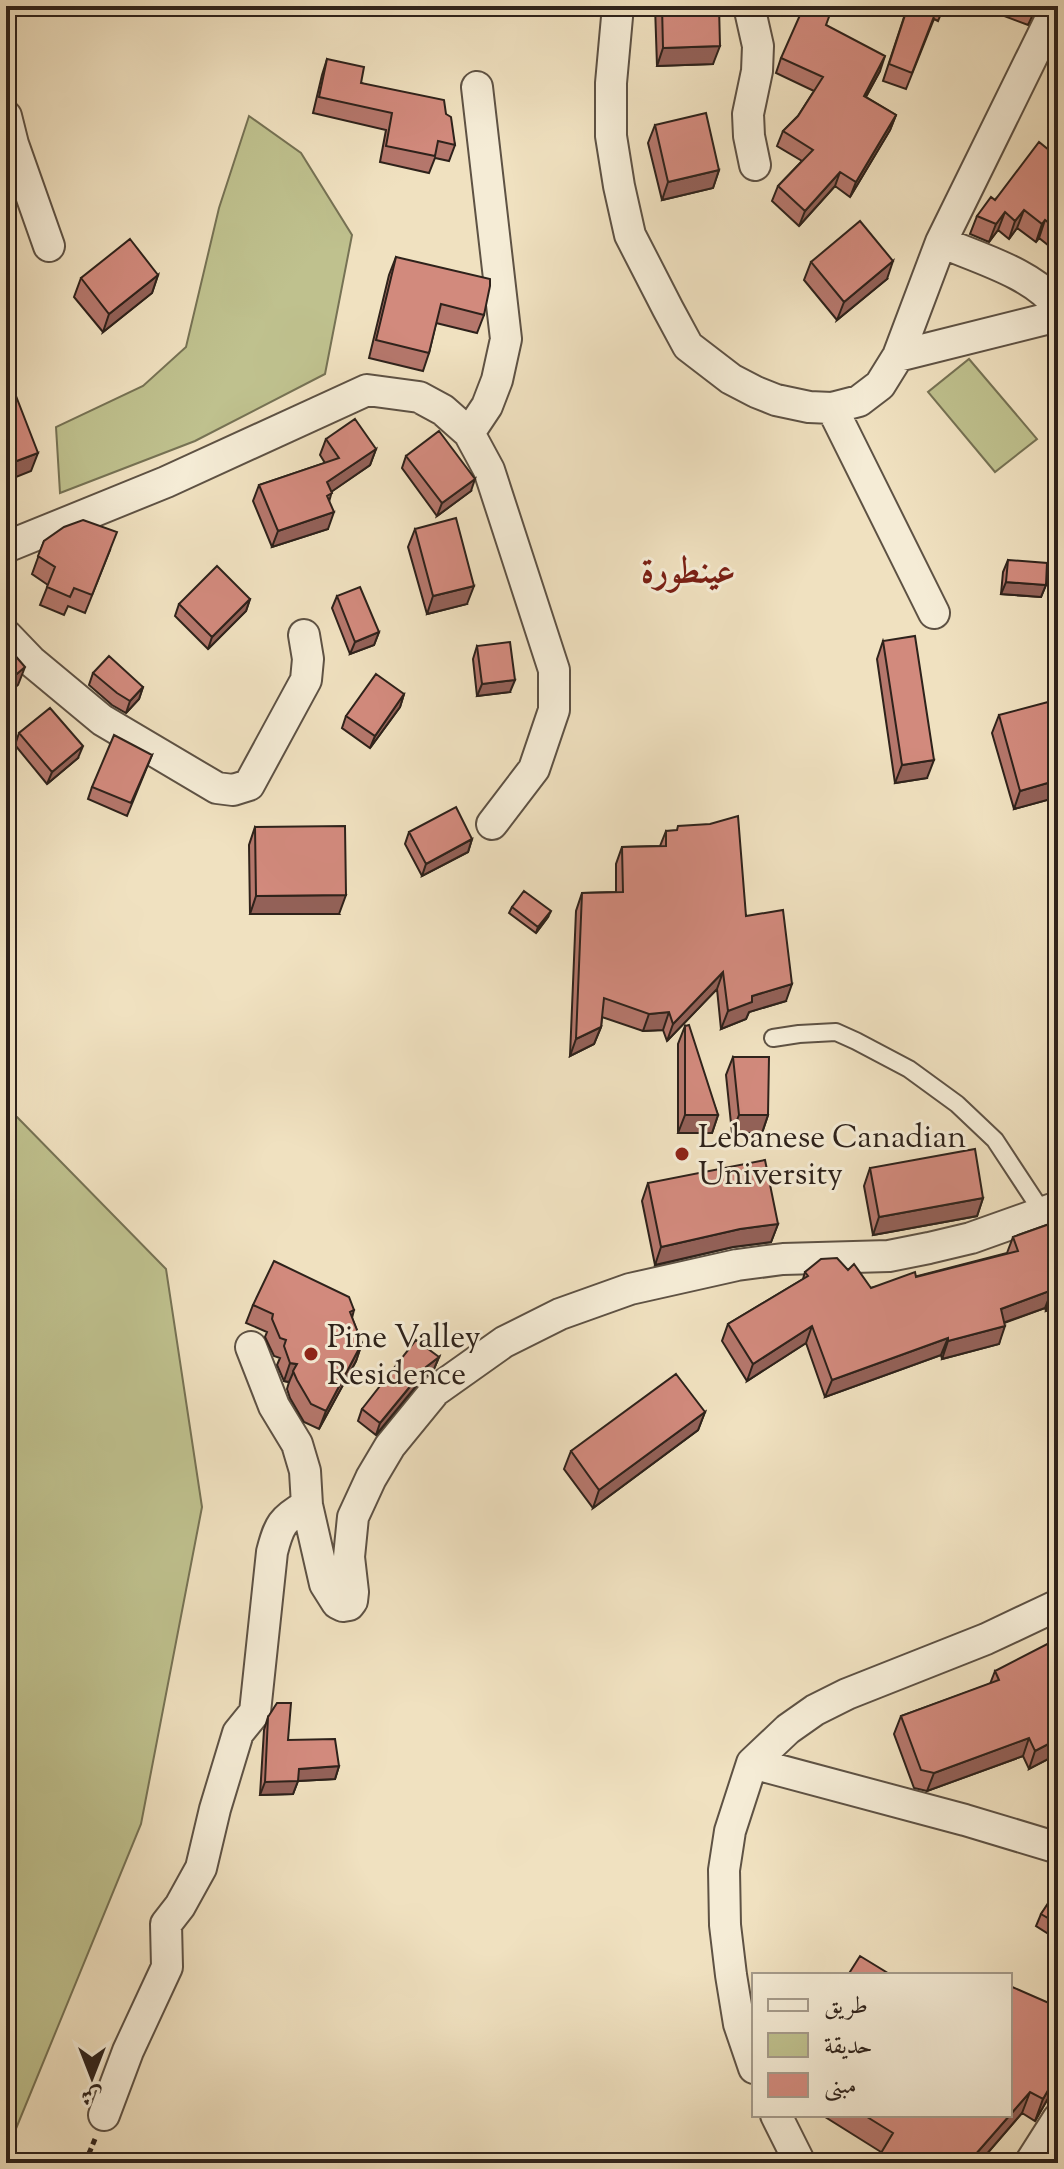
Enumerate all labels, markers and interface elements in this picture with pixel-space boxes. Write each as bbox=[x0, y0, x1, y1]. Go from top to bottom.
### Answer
district label: عينطورة bbox=[641, 547, 735, 599]
place label: Lebanese Canadian University bbox=[698, 1116, 966, 1199]
marker: Lebanese Canadian University bbox=[673, 1145, 691, 1163]
place label: Pine Valley Residence bbox=[327, 1316, 481, 1399]
marker: Pine Valley Residence bbox=[302, 1345, 320, 1363]
legend bbox=[752, 1973, 1012, 2117]
text: طريق bbox=[824, 1990, 868, 2024]
text: حديقة bbox=[824, 2030, 873, 2064]
north arrow bbox=[52, 2037, 132, 2117]
text: مبنى bbox=[824, 2070, 857, 2104]
text: ش bbox=[81, 2078, 103, 2110]

